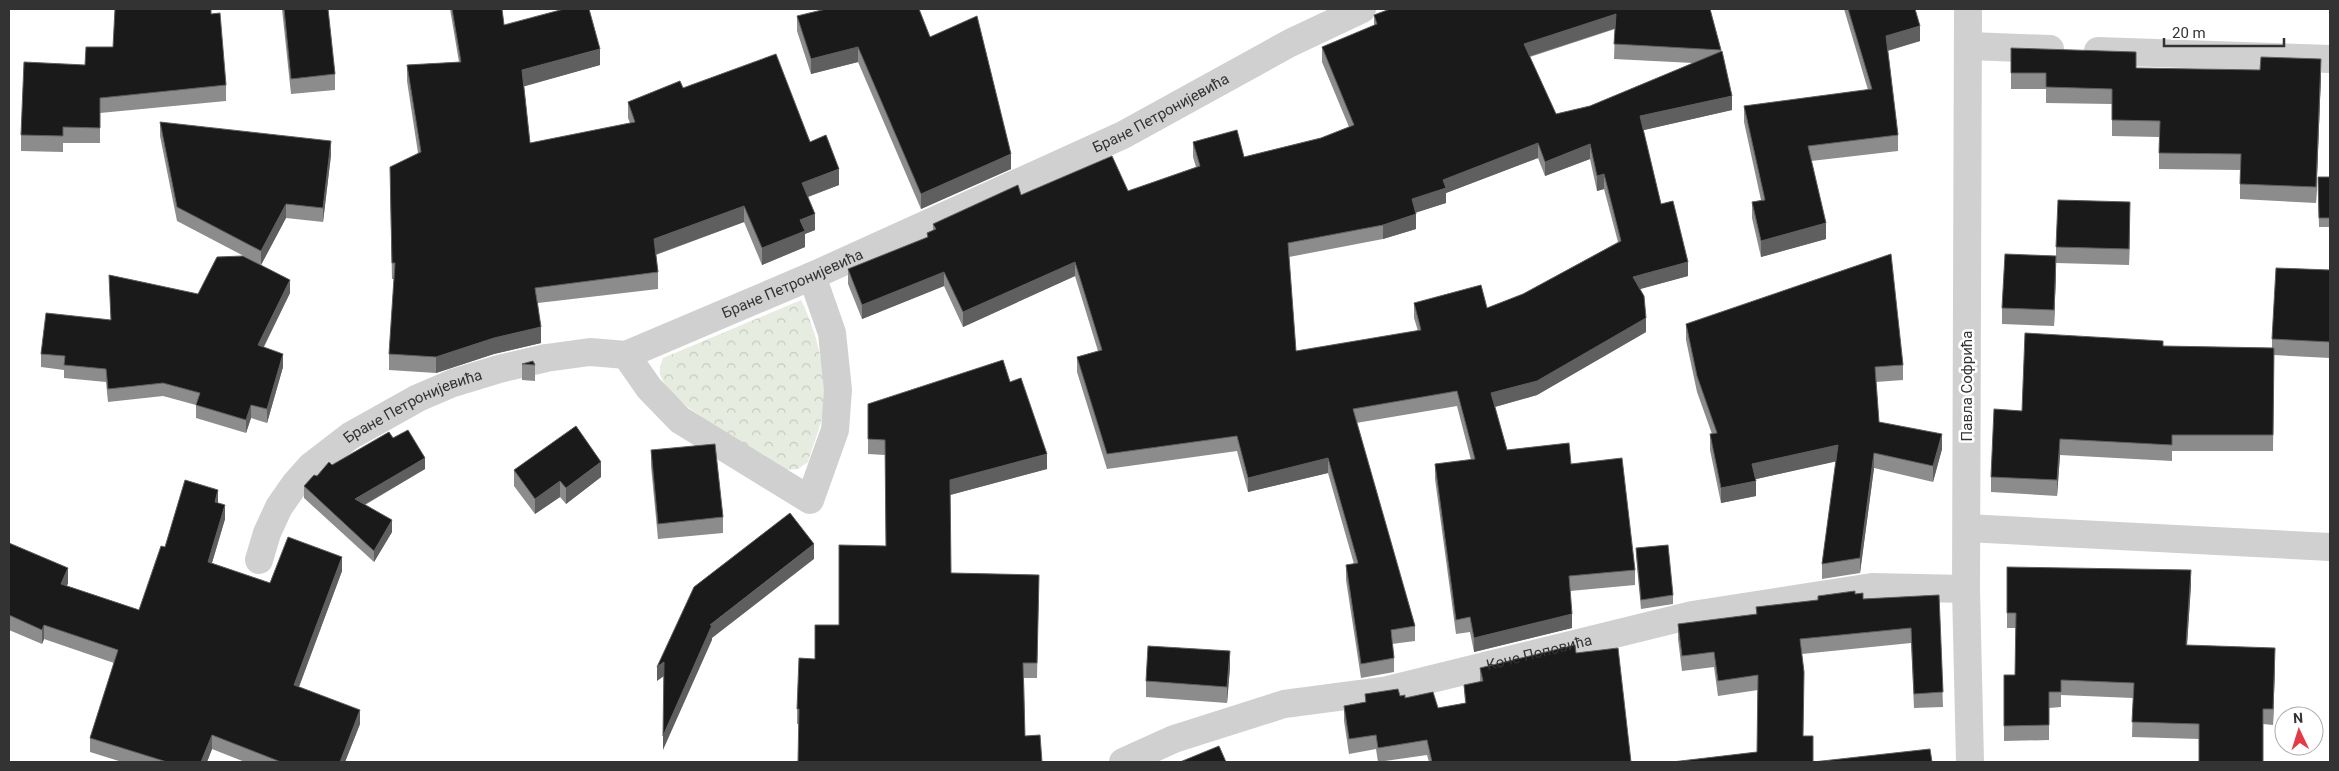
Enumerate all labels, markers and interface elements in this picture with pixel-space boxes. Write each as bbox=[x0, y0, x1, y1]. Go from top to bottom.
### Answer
scale bar bbox=[2164, 15, 2284, 47]
text: 20 m bbox=[2172, 24, 2206, 42]
street label: Бране Петронијевића bbox=[1090, 69, 1232, 157]
street label: Бране Петронијевића bbox=[719, 245, 866, 322]
street label: Павла Софрића bbox=[1958, 331, 1976, 441]
street label: Бране Петронијевића bbox=[340, 366, 484, 447]
street label: Коче Поповића bbox=[1484, 631, 1594, 674]
north arrow bbox=[2274, 706, 2324, 756]
text: N bbox=[2293, 710, 2304, 726]

